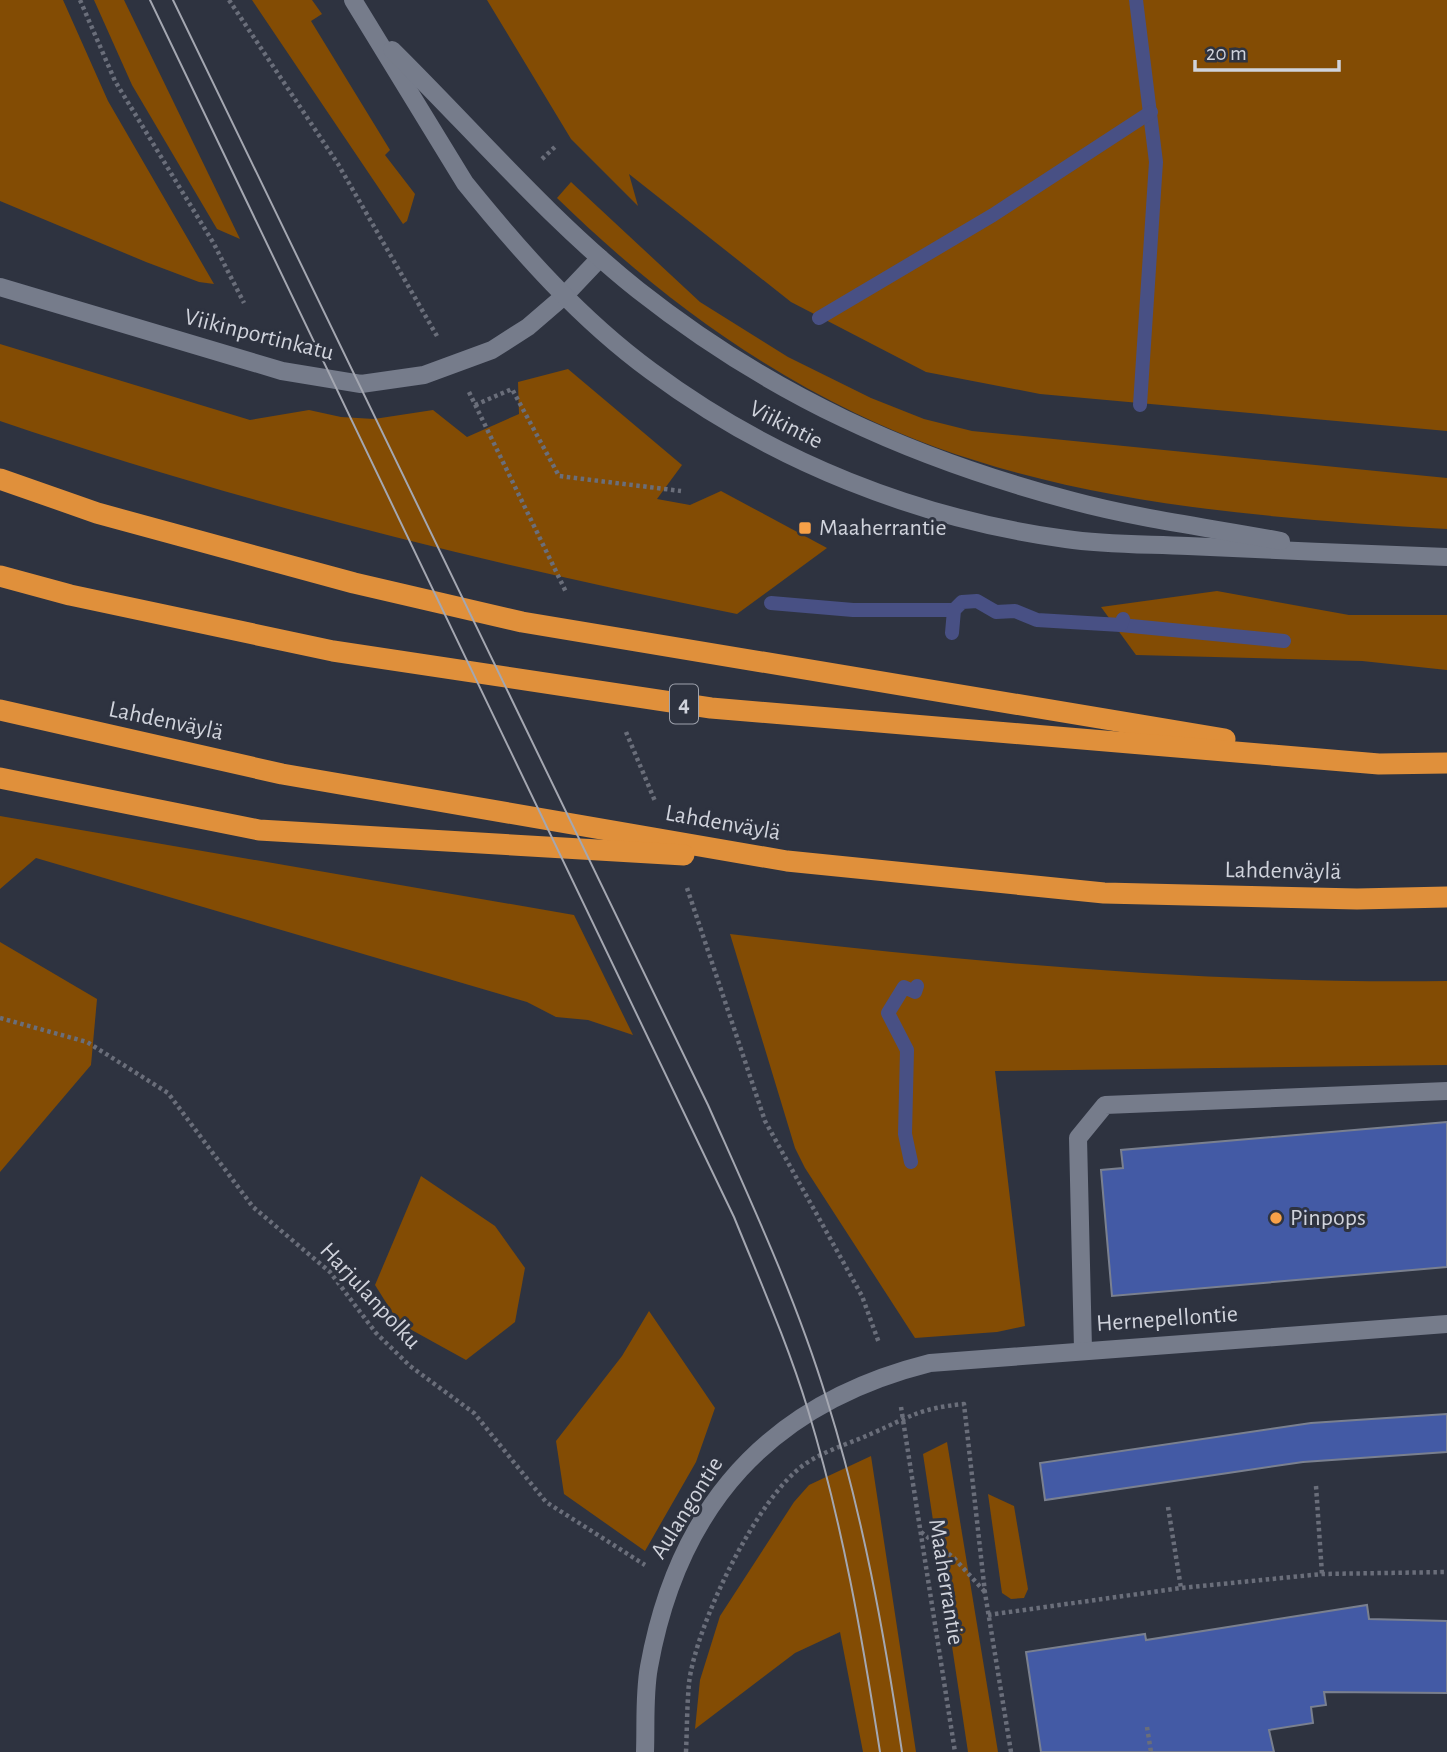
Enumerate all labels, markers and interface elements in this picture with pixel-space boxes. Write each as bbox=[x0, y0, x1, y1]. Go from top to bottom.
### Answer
scale bar bbox=[1195, 28, 1338, 72]
text: 20 m bbox=[1206, 43, 1247, 64]
street label: Viikinportinkatu bbox=[182, 305, 336, 365]
street label: Viikintie bbox=[745, 396, 827, 454]
place label: Maaherrantie bbox=[819, 516, 946, 540]
marker: Maaherrantie bbox=[797, 520, 813, 536]
road number: 4 bbox=[670, 684, 698, 724]
street label: Lahdenväylä bbox=[106, 697, 226, 745]
street label: Lahdenväylä bbox=[663, 801, 783, 845]
street label: Lahdenväylä bbox=[1224, 858, 1342, 884]
place label: Pinpops bbox=[1290, 1206, 1366, 1230]
marker: Pinpops bbox=[1268, 1210, 1284, 1226]
street label: Harjulanpolku bbox=[315, 1238, 425, 1354]
street label: Hernepellontie bbox=[1095, 1302, 1239, 1336]
street label: Aulangontie bbox=[646, 1453, 728, 1563]
street label: Maaherrantie bbox=[924, 1517, 968, 1647]

